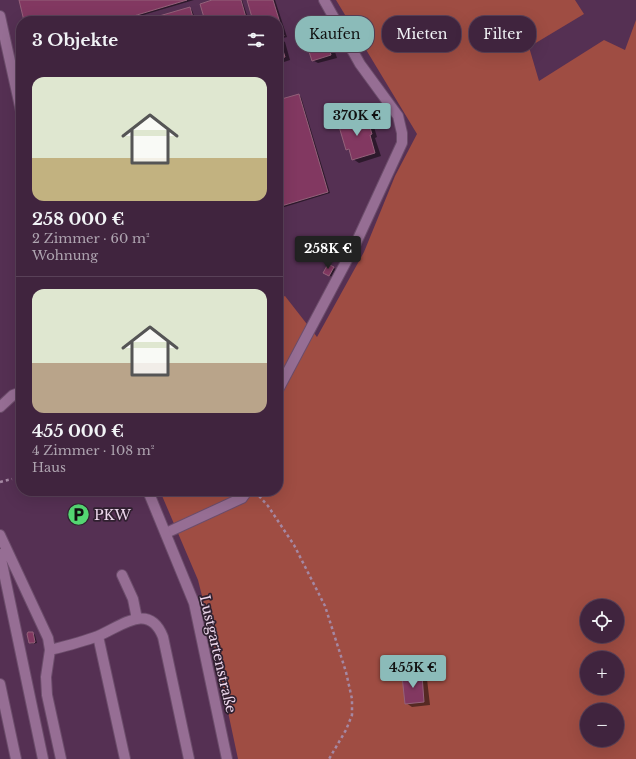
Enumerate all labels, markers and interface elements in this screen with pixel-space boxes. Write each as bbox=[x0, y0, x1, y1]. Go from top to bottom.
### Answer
chip: Kaufen bbox=[295, 16, 374, 52]
chip: Mieten bbox=[382, 16, 461, 52]
chip: Filter bbox=[469, 16, 536, 52]
icon: filters bbox=[245, 29, 267, 51]
text: 3 Objekte bbox=[32, 30, 118, 51]
icon: home bbox=[114, 103, 186, 175]
pin: 370K € bbox=[324, 103, 390, 137]
text: 370K € bbox=[333, 107, 381, 124]
text: 258 000 € bbox=[32, 209, 124, 230]
text: 2 Zimmer · 60 m² bbox=[32, 230, 150, 247]
pin: 258K € bbox=[295, 236, 361, 270]
text: 258K € bbox=[304, 240, 352, 257]
text: Wohnung bbox=[32, 247, 98, 264]
icon: home bbox=[114, 315, 186, 387]
text: 455 000 € bbox=[32, 421, 124, 442]
text: 4 Zimmer · 108 m² bbox=[32, 442, 155, 459]
text: Haus bbox=[32, 459, 66, 476]
parking icon: PKW bbox=[65, 502, 91, 528]
place label: PKW bbox=[94, 506, 132, 524]
street label: Lustgartenstraße bbox=[196, 593, 240, 715]
map controls bbox=[580, 599, 624, 747]
button: locate bbox=[580, 599, 624, 643]
button: + bbox=[580, 651, 624, 695]
pin: 455K € bbox=[380, 655, 446, 689]
text: 455K € bbox=[389, 659, 437, 676]
button: − bbox=[580, 703, 624, 747]

